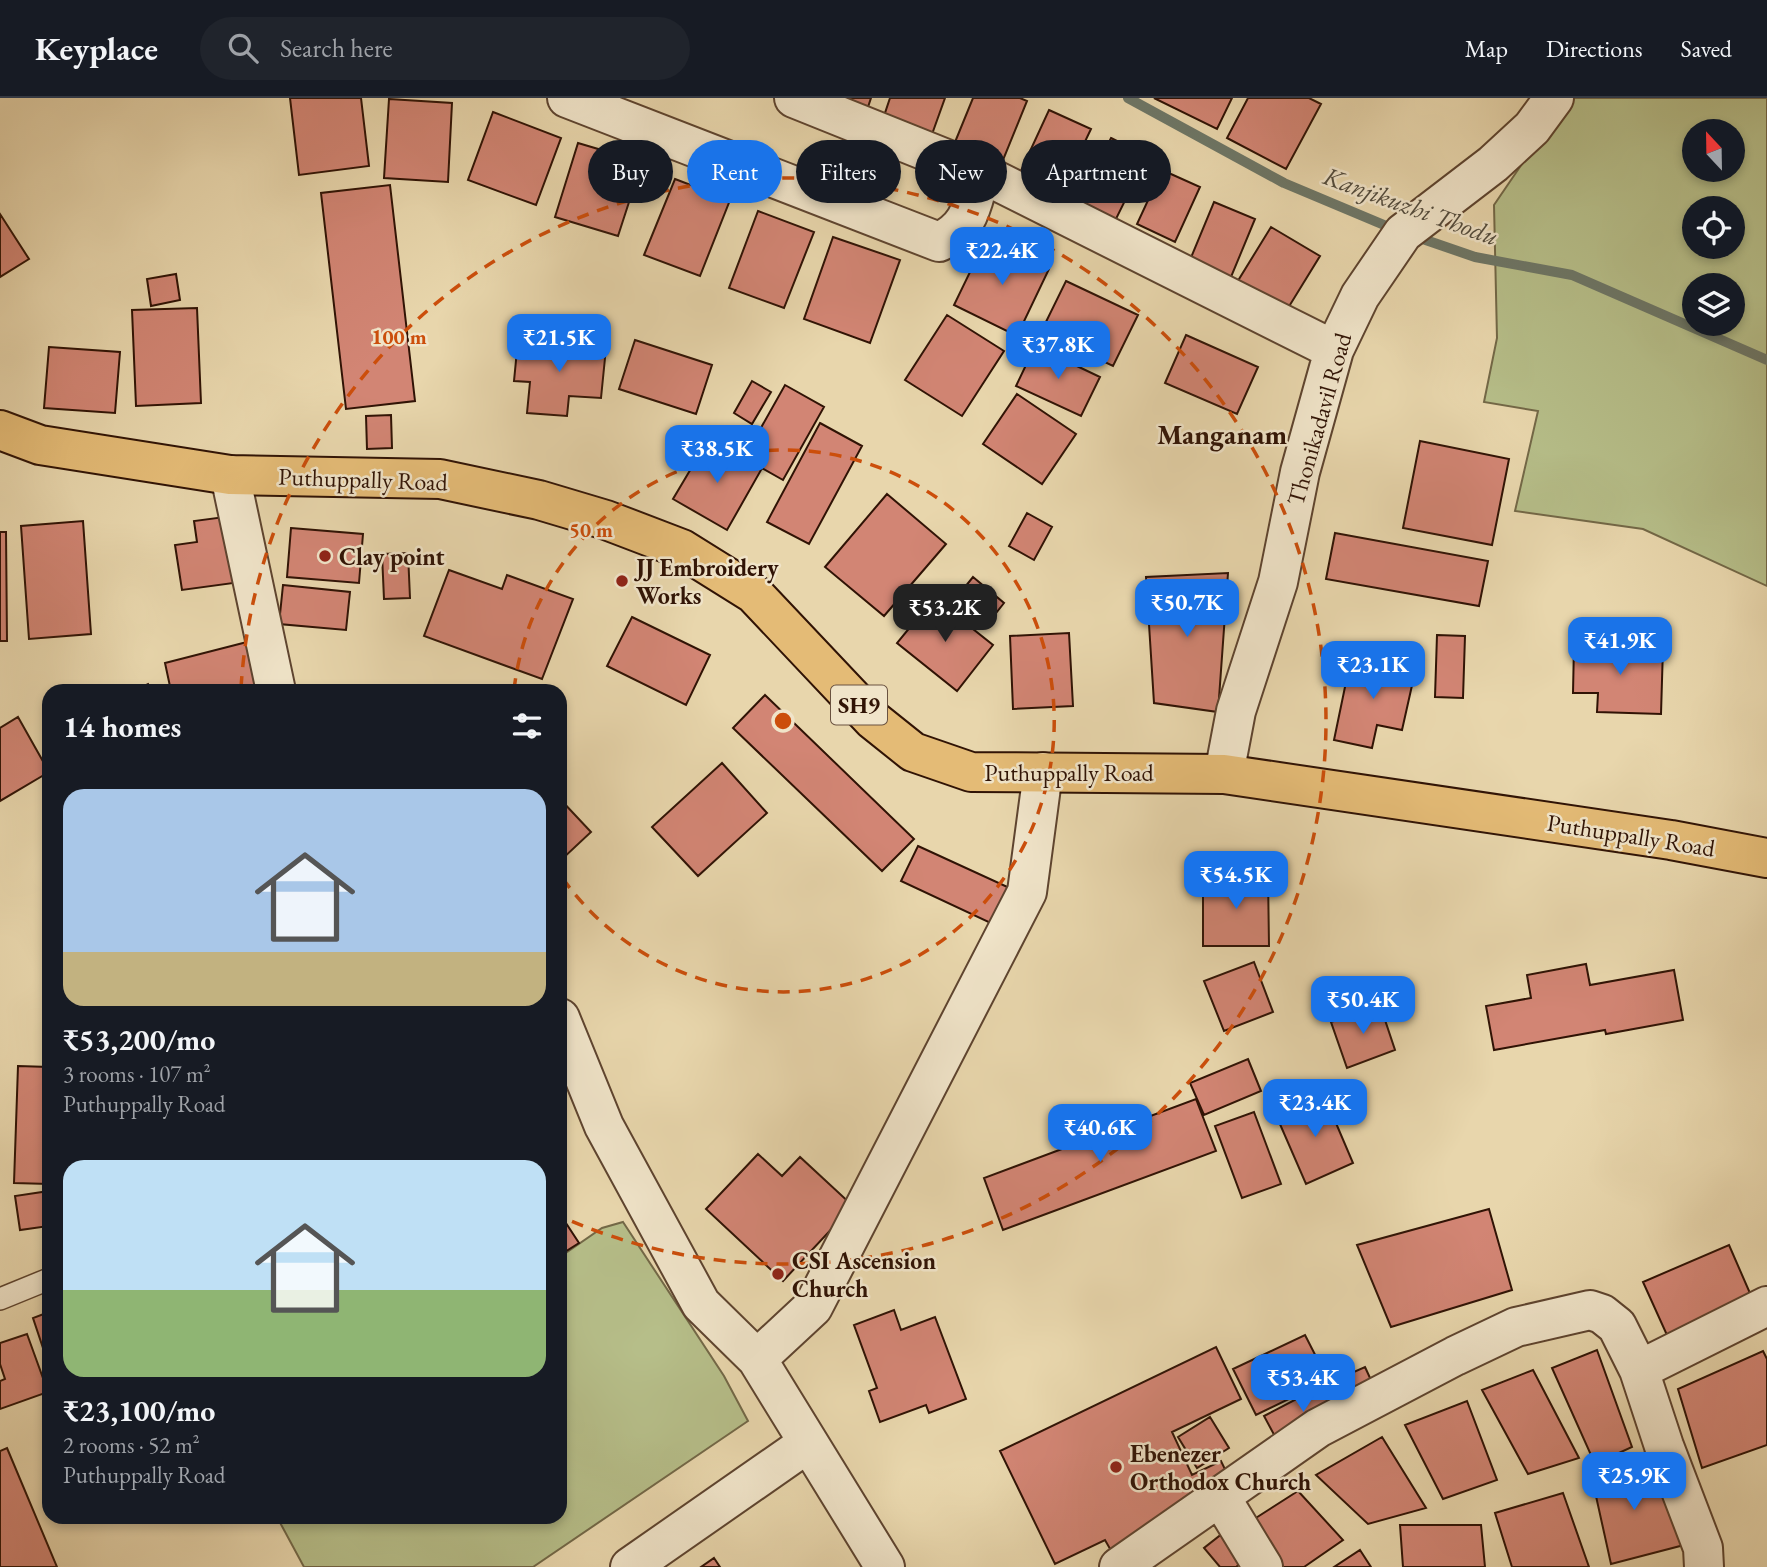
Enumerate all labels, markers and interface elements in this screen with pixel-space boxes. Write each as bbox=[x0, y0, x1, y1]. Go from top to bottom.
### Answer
search box bbox=[200, 17, 690, 80]
text: Keyplace bbox=[35, 27, 158, 70]
icon: search bbox=[224, 29, 262, 67]
text: Search here bbox=[280, 31, 393, 65]
text: Map bbox=[1465, 33, 1508, 64]
text: Directions bbox=[1546, 33, 1643, 64]
text: Saved bbox=[1681, 33, 1732, 64]
north arrow bbox=[1682, 119, 1745, 182]
map controls bbox=[1682, 119, 1745, 336]
chip: Buy bbox=[588, 140, 673, 203]
chip: Rent bbox=[687, 140, 782, 203]
chip: Filters bbox=[796, 140, 901, 203]
chip: New bbox=[915, 140, 1007, 203]
chip: Apartment bbox=[1021, 140, 1171, 203]
water label: Kanjikuzhi Thodu bbox=[1318, 158, 1503, 253]
button: locate bbox=[1682, 196, 1745, 259]
pin: ₹22.4K bbox=[945, 228, 1059, 287]
text: ₹22.4K bbox=[966, 235, 1038, 265]
button: layers bbox=[1682, 273, 1745, 336]
pin: ₹21.5K bbox=[502, 314, 616, 374]
text: ₹21.5K bbox=[523, 322, 595, 352]
pin: ₹37.8K bbox=[1001, 322, 1115, 381]
text: 100 m bbox=[371, 323, 427, 350]
street label: Thonikadavil Road bbox=[1280, 328, 1359, 509]
text: ₹37.8K bbox=[1022, 329, 1094, 359]
district label: Manganam bbox=[1157, 416, 1288, 452]
pin: ₹38.5K bbox=[660, 426, 774, 485]
text: ₹38.5K bbox=[681, 433, 753, 463]
street label: Puthuppally Road bbox=[278, 461, 449, 497]
text: 50 m bbox=[569, 516, 613, 543]
place label: Clay point bbox=[339, 541, 445, 573]
marker: Clay point bbox=[317, 548, 333, 564]
place label: JJ Embroidery Works bbox=[634, 552, 779, 611]
marker: JJ Embroidery Works bbox=[614, 573, 630, 589]
pin: ₹50.7K bbox=[1130, 580, 1244, 639]
pin: ₹53.2K bbox=[888, 584, 1002, 644]
text: ₹50.7K bbox=[1151, 587, 1223, 617]
text: ₹53.2K bbox=[909, 592, 981, 622]
pin: ₹41.9K bbox=[1563, 618, 1677, 677]
text: ₹41.9K bbox=[1584, 625, 1656, 655]
pin: ₹23.1K bbox=[1316, 642, 1430, 701]
text: ₹23.1K bbox=[1337, 649, 1409, 679]
road number: SH9 bbox=[831, 685, 887, 724]
text: 14 homes bbox=[63, 707, 181, 746]
icon: filters bbox=[508, 707, 546, 745]
centre of rings bbox=[771, 709, 795, 733]
street label: Puthuppally Road bbox=[984, 757, 1155, 788]
street label: Puthuppally Road bbox=[1545, 806, 1718, 864]
icon: home bbox=[242, 834, 368, 960]
pin: ₹54.5K bbox=[1179, 852, 1293, 911]
text: ₹54.5K bbox=[1200, 859, 1272, 889]
pin: ₹50.4K bbox=[1306, 976, 1420, 1036]
text: ₹50.4K bbox=[1327, 984, 1399, 1014]
text: ₹53,200/mo bbox=[63, 1020, 215, 1059]
text: 3 rooms · 107 m² bbox=[63, 1059, 211, 1089]
pin: ₹23.4K bbox=[1258, 1080, 1372, 1139]
text: ₹23.4K bbox=[1279, 1087, 1351, 1117]
text: Puthuppally Road bbox=[63, 1089, 225, 1119]
pin: ₹40.6K bbox=[1043, 1104, 1157, 1164]
text: ₹40.6K bbox=[1064, 1112, 1136, 1142]
icon: home bbox=[242, 1205, 368, 1331]
place label: CSI Ascension Church bbox=[792, 1245, 936, 1304]
marker: CSI Ascension Church bbox=[770, 1266, 786, 1282]
pin: ₹53.4K bbox=[1246, 1354, 1360, 1414]
text: ₹53.4K bbox=[1267, 1362, 1339, 1392]
text: ₹23,100/mo bbox=[63, 1391, 215, 1430]
text: 2 rooms · 52 m² bbox=[63, 1430, 200, 1460]
place label: Ebenezer Orthodox Church bbox=[1130, 1438, 1312, 1497]
pin: ₹25.9K bbox=[1577, 1452, 1691, 1512]
marker: Ebenezer Orthodox Church bbox=[1108, 1459, 1124, 1475]
text: Puthuppally Road bbox=[63, 1460, 225, 1490]
text: ₹25.9K bbox=[1598, 1460, 1670, 1490]

